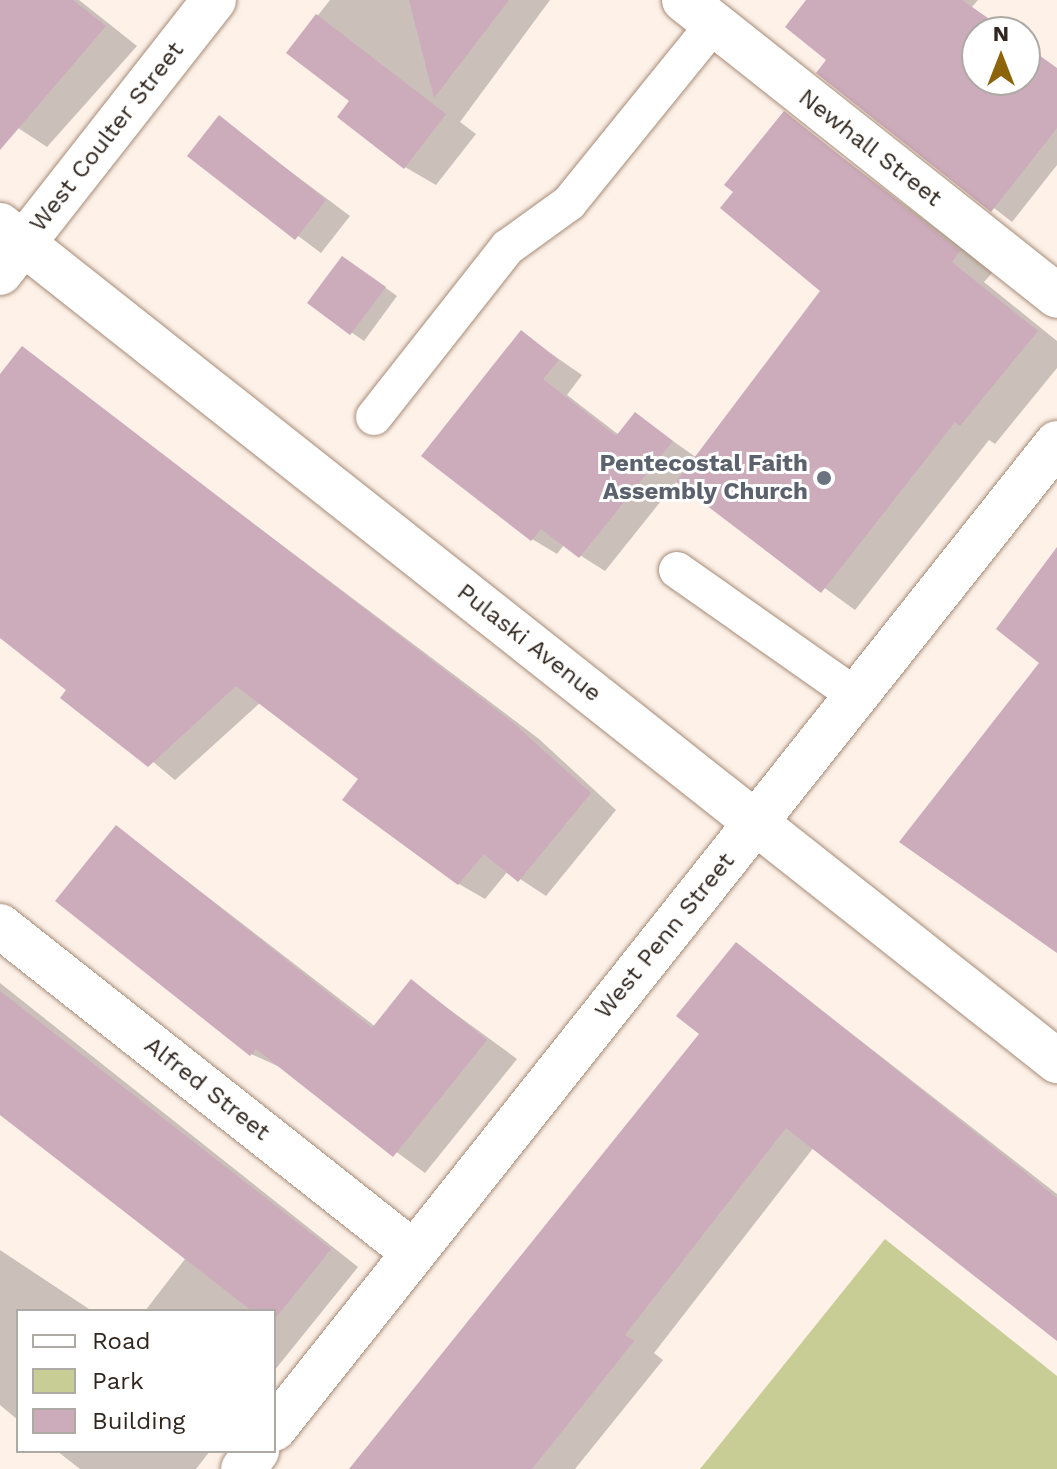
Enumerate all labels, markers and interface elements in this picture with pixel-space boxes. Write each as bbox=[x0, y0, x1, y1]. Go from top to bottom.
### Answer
north arrow bbox=[961, 16, 1041, 96]
text: N bbox=[993, 21, 1009, 46]
street label: West Coulter Street bbox=[24, 36, 190, 238]
street label: Newhall Street bbox=[792, 83, 948, 213]
place label: Pentecostal Faith Assembly Church bbox=[599, 450, 808, 506]
marker: Pentecostal Faith Assembly Church bbox=[815, 469, 833, 487]
street label: Pulaski Avenue bbox=[451, 577, 607, 709]
street label: West Penn Street bbox=[589, 847, 741, 1025]
street label: Alfred Street bbox=[139, 1031, 275, 1147]
legend bbox=[16, 1309, 276, 1453]
text: Road bbox=[92, 1327, 151, 1355]
text: Park bbox=[92, 1367, 144, 1395]
text: Building bbox=[92, 1407, 185, 1435]

